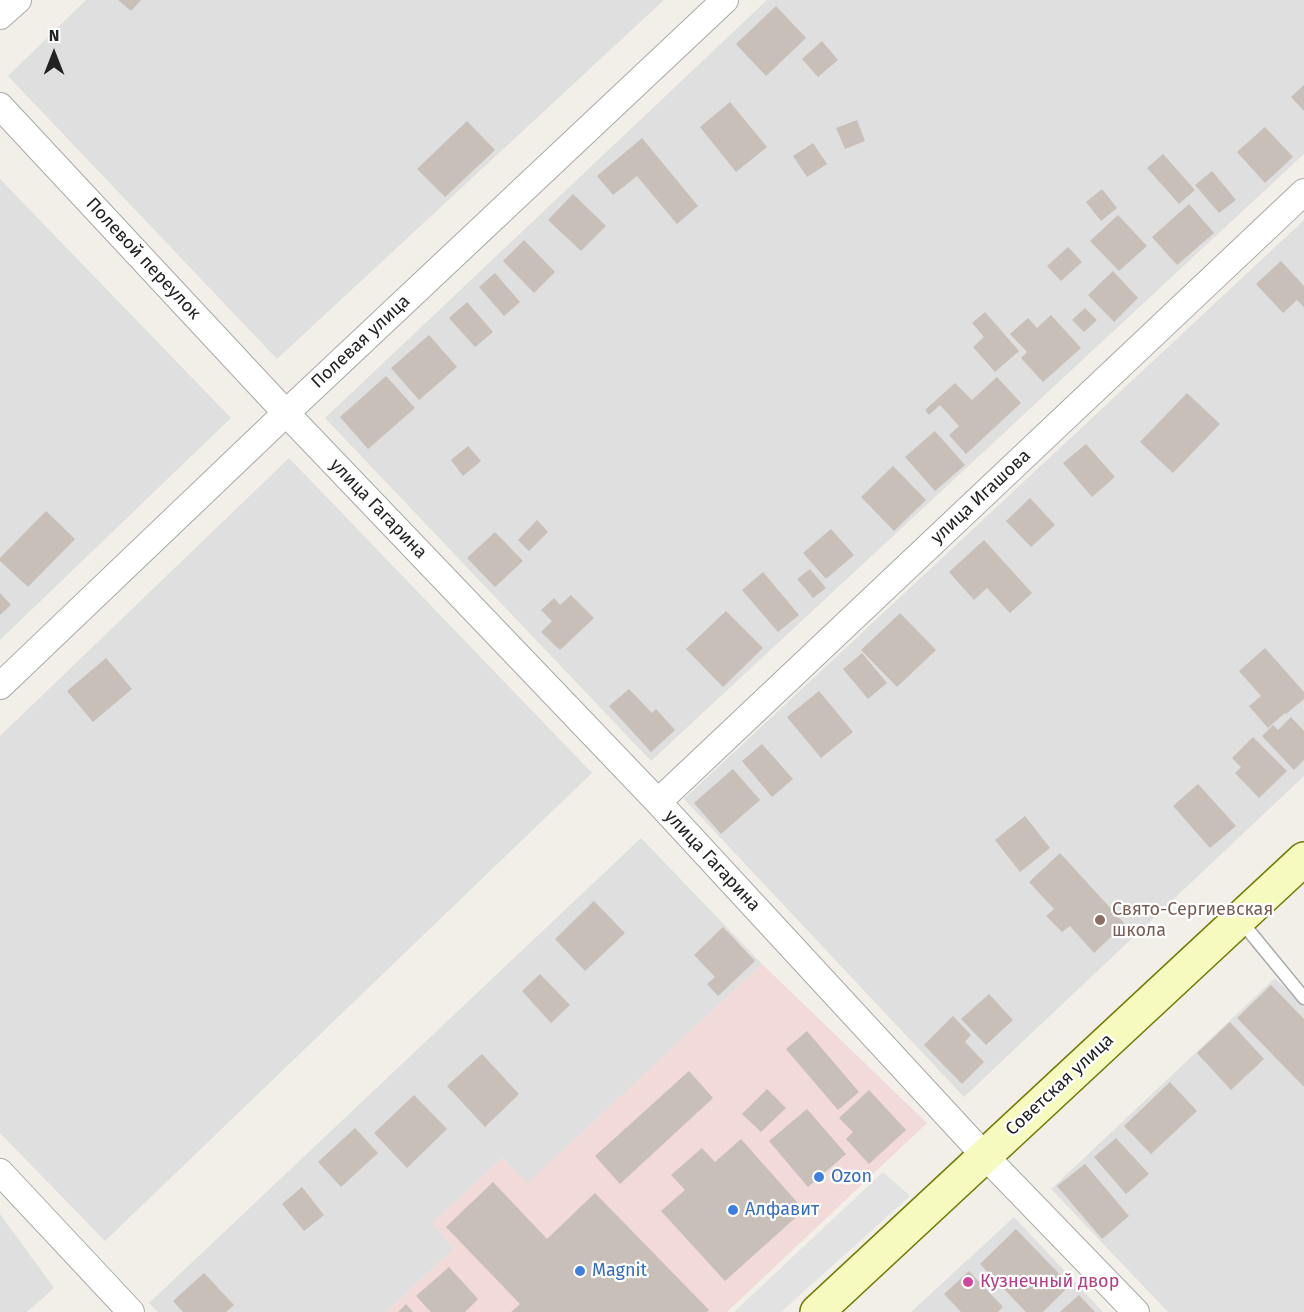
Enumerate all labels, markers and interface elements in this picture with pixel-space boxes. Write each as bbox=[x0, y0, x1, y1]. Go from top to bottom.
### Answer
north arrow bbox=[24, 24, 84, 84]
text: N bbox=[49, 26, 59, 45]
street label: Полевой переулок bbox=[81, 194, 205, 324]
street label: Полевая улица bbox=[307, 291, 415, 393]
street label: улица Игашова bbox=[927, 445, 1035, 549]
street label: улица Гагарина bbox=[325, 454, 431, 564]
street label: улица Гагарина bbox=[659, 806, 765, 916]
place label: Свято-Сергиевская школа bbox=[1112, 899, 1273, 942]
marker: Свято-Сергиевская школа bbox=[1093, 913, 1107, 927]
street label: Советская улица bbox=[1002, 1029, 1118, 1141]
place label: Ozon bbox=[831, 1166, 872, 1188]
marker: Ozon bbox=[812, 1170, 826, 1184]
place label: Алфавит bbox=[745, 1199, 819, 1221]
marker: Алфавит bbox=[726, 1203, 740, 1217]
place label: Magnit bbox=[592, 1260, 647, 1282]
marker: Magnit bbox=[573, 1264, 587, 1278]
place label: Кузнечный двор bbox=[980, 1271, 1119, 1293]
marker: Кузнечный двор bbox=[961, 1275, 975, 1289]

